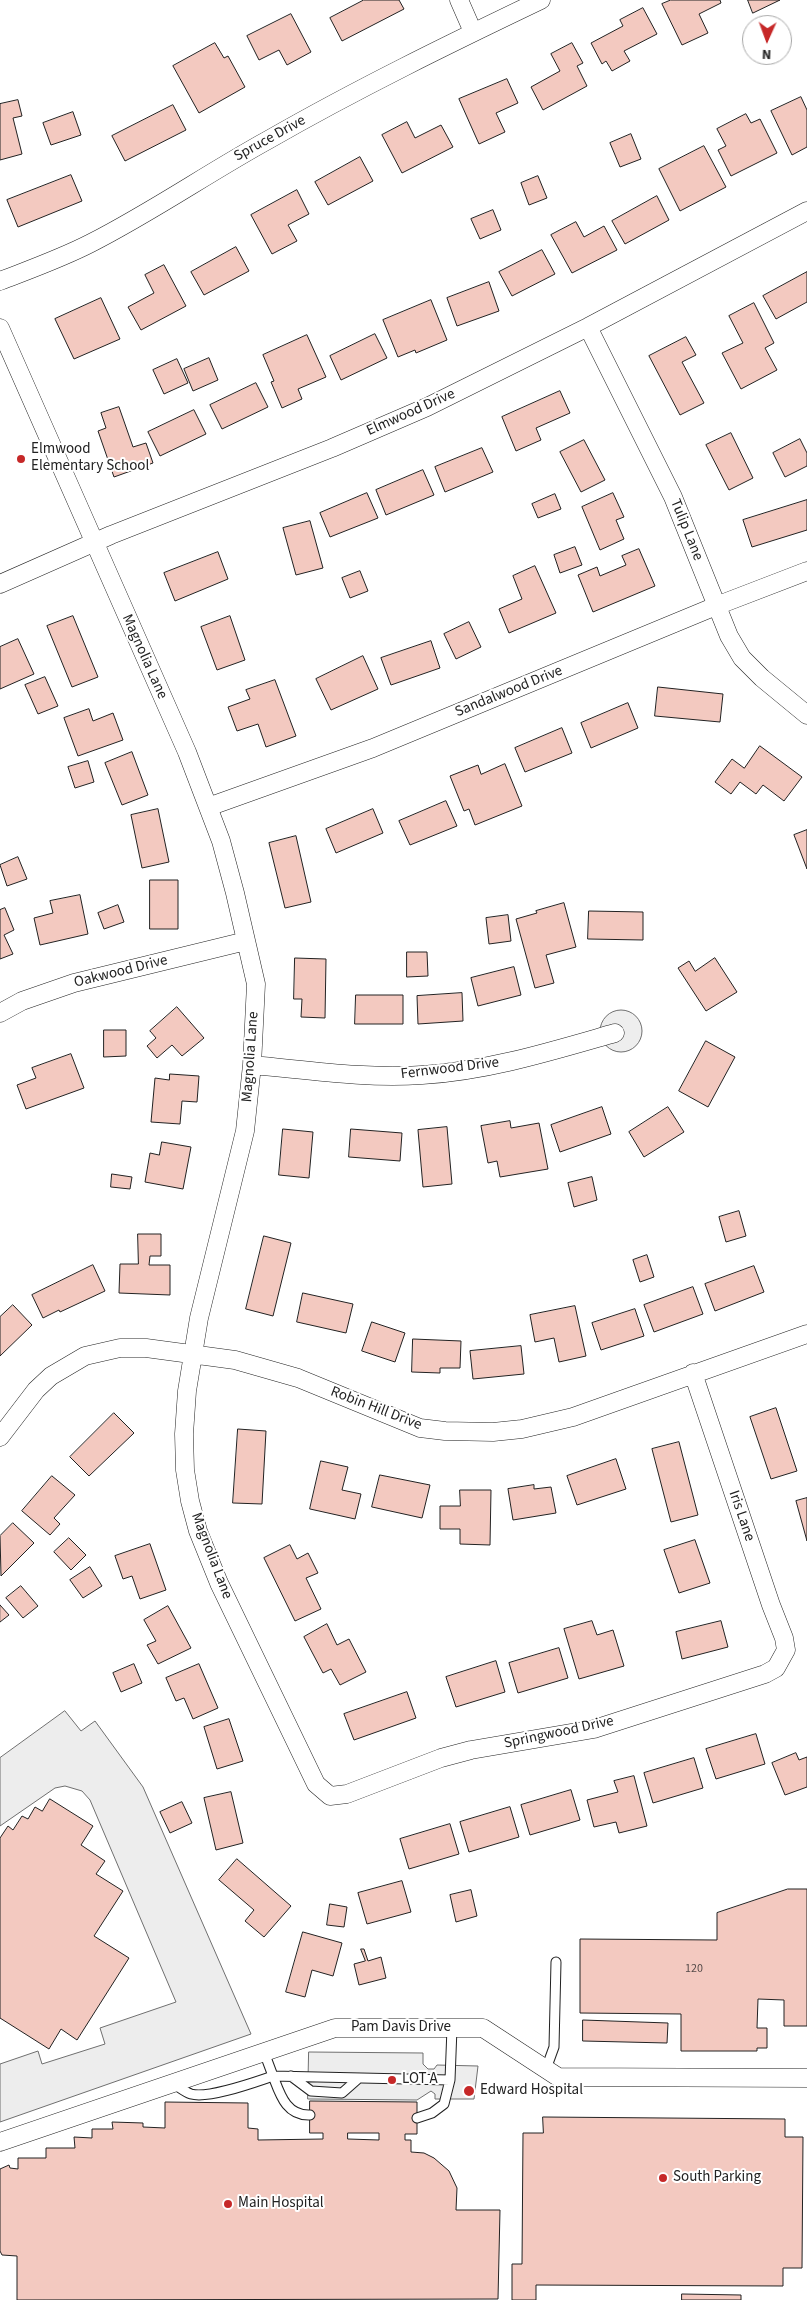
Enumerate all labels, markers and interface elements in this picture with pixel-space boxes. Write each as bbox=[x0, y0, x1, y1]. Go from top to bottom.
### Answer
north arrow bbox=[742, 15, 792, 65]
text: N bbox=[762, 44, 772, 64]
street label: Spruce Drive bbox=[231, 112, 309, 166]
street label: Elmwood Drive bbox=[364, 385, 458, 441]
place label: Elmwood Elementary School bbox=[31, 441, 149, 476]
marker: Elmwood Elementary School bbox=[15, 453, 27, 465]
street label: Tulip Lane bbox=[666, 497, 706, 563]
street label: Magnolia Lane bbox=[117, 612, 171, 702]
street label: Sandalwood Drive bbox=[453, 662, 565, 722]
street label: Oakwood Drive bbox=[72, 952, 170, 992]
street label: Magnolia Lane bbox=[239, 1011, 263, 1103]
street label: Fernwood Drive bbox=[400, 1054, 500, 1084]
street label: Robin Hill Drive bbox=[328, 1383, 424, 1435]
street label: Iris Lane bbox=[724, 1488, 758, 1544]
street label: Magnolia Lane bbox=[186, 1510, 236, 1602]
street label: Springwood Drive bbox=[502, 1713, 616, 1753]
house number: 120 bbox=[685, 1962, 703, 1976]
street label: Pam Davis Drive bbox=[351, 2019, 451, 2037]
place label: LOT A bbox=[402, 2071, 438, 2089]
marker: LOT A bbox=[386, 2074, 398, 2086]
place label: Edward Hospital bbox=[480, 2082, 583, 2100]
marker: Edward Hospital bbox=[462, 2084, 476, 2098]
place label: South Parking bbox=[673, 2169, 761, 2187]
marker: South Parking bbox=[657, 2172, 669, 2184]
place label: Main Hospital bbox=[238, 2195, 324, 2213]
marker: Main Hospital bbox=[222, 2198, 234, 2210]

